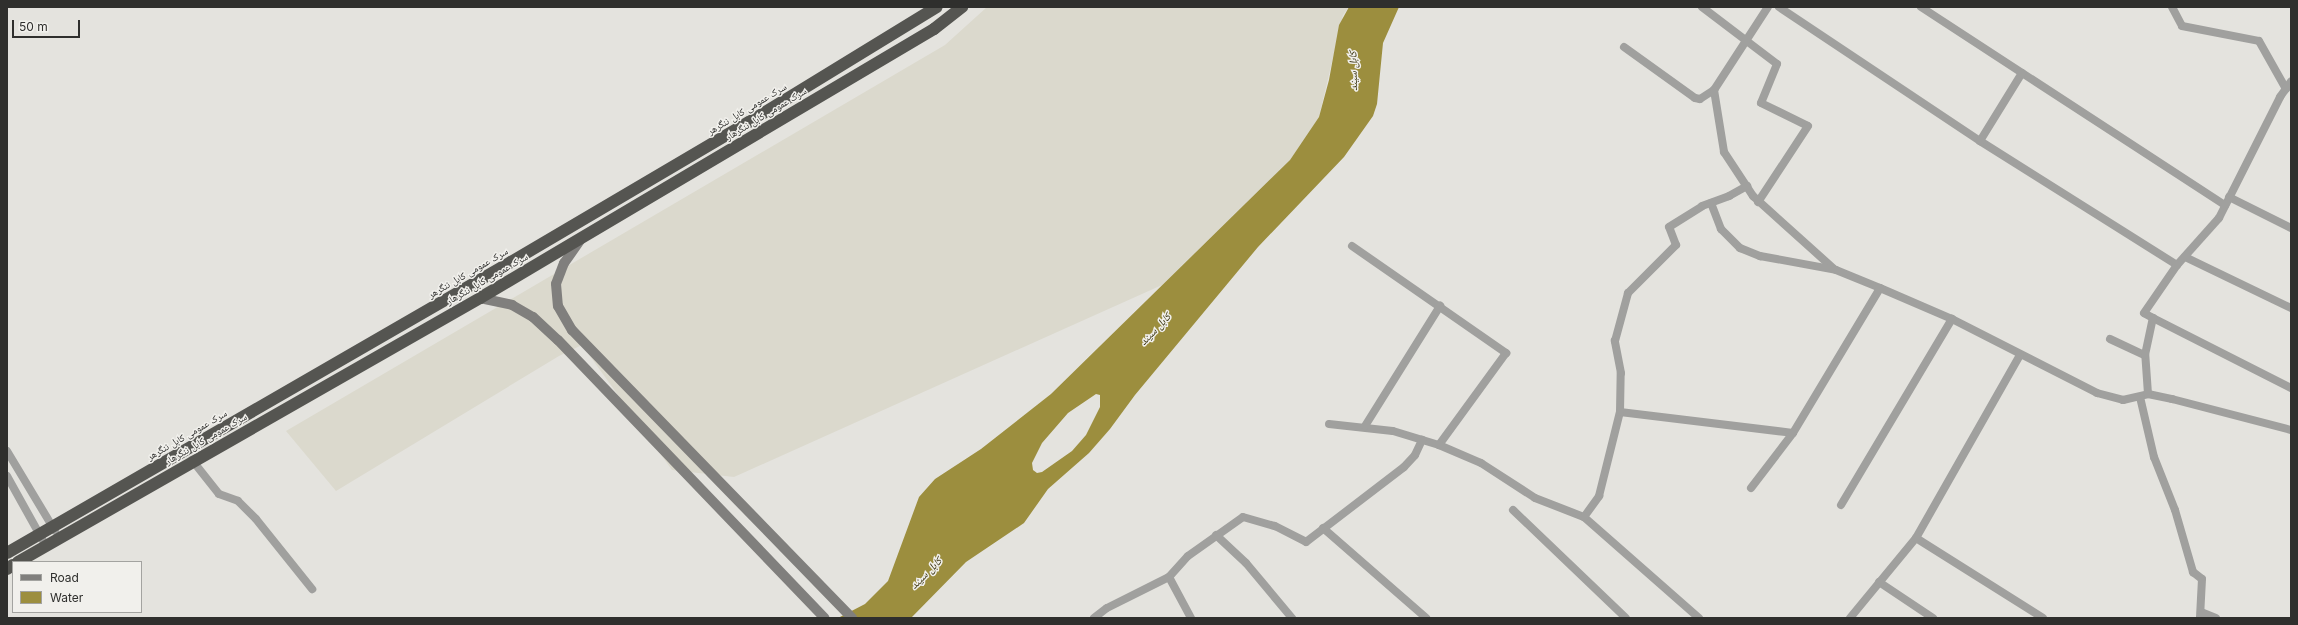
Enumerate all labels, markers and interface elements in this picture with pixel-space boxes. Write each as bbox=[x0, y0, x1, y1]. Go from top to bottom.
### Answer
scale bar bbox=[14, 12, 82, 38]
text: 50 m bbox=[19, 19, 48, 34]
water label: کابل سيند bbox=[1346, 51, 1360, 91]
street label: سرک عمومی کابل ننگرهر bbox=[705, 81, 789, 137]
street label: سرک عمومی کابل ننگرهار bbox=[723, 85, 809, 143]
street label: سرک عمومی کابل ننگرهر bbox=[426, 245, 510, 301]
street label: سرک عمومی کابل ننگرهار bbox=[444, 251, 530, 307]
water label: کابل سيند bbox=[1137, 310, 1173, 348]
street label: سرک عمومی کابل ننگرهر bbox=[145, 407, 229, 463]
street label: سرک عمومی کابل ننگرهار bbox=[163, 411, 249, 467]
water label: کابل سيند bbox=[907, 554, 945, 592]
legend bbox=[12, 561, 142, 613]
text: Road bbox=[50, 570, 79, 585]
text: Water bbox=[50, 590, 83, 605]

